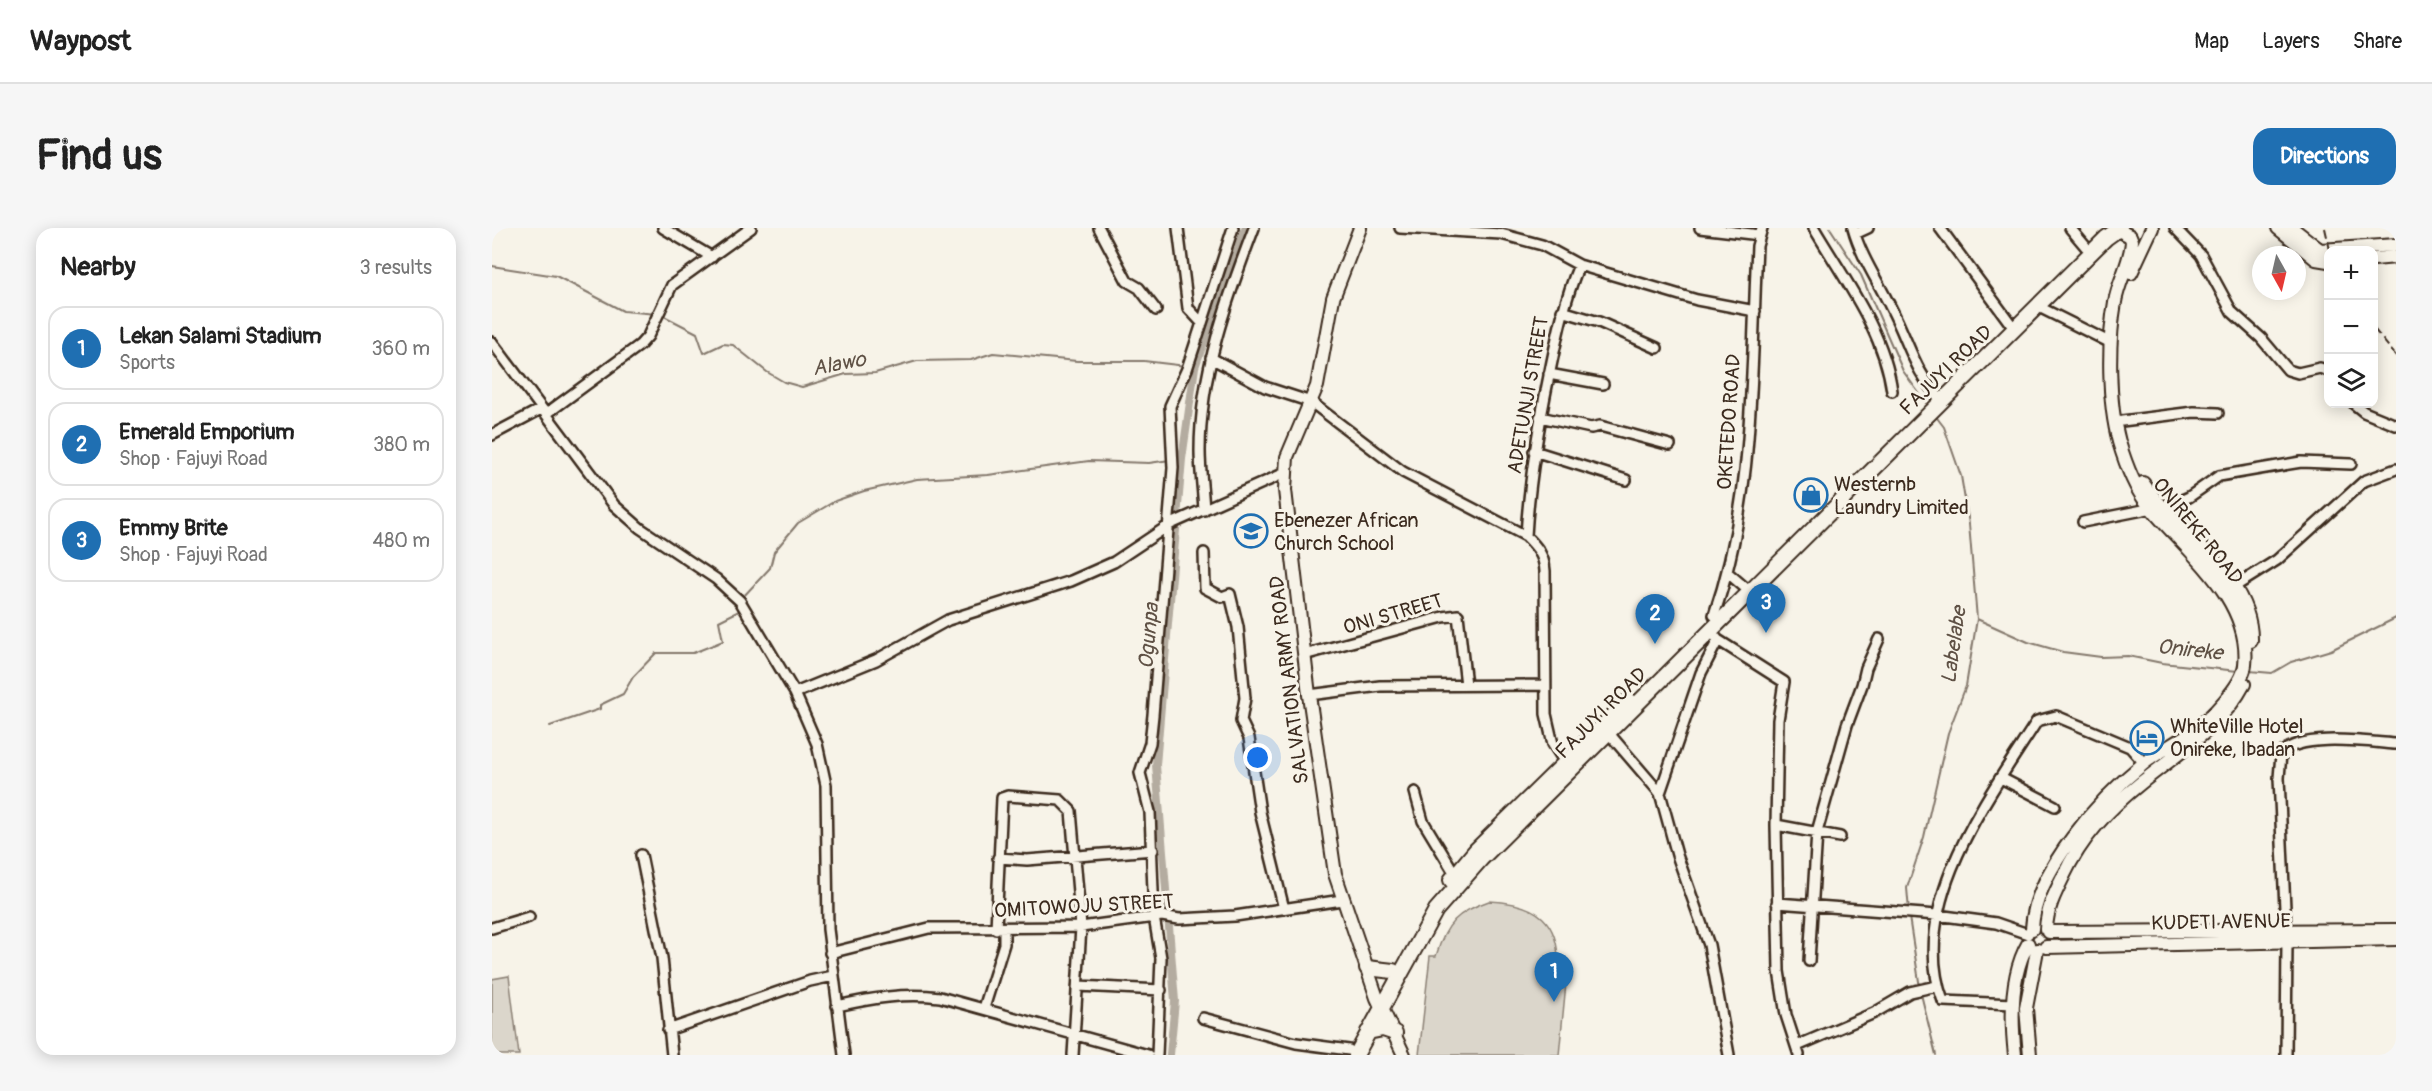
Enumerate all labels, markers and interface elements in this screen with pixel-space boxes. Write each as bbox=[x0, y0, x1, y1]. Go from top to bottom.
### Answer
text: Waypost bbox=[30, 24, 131, 59]
text: Map bbox=[2194, 28, 2229, 55]
text: Layers bbox=[2262, 28, 2320, 55]
text: Share bbox=[2353, 28, 2402, 55]
button: Directions bbox=[2253, 128, 2396, 185]
text: Find us bbox=[36, 130, 162, 182]
north arrow bbox=[2252, 246, 2306, 300]
map controls bbox=[2324, 246, 2378, 408]
button: + bbox=[2324, 246, 2378, 300]
text: Nearby bbox=[60, 251, 136, 283]
text: 3 results bbox=[360, 255, 432, 280]
button: − bbox=[2324, 300, 2378, 354]
street label: ADETUNJI STREET bbox=[1502, 314, 1554, 476]
street label: FAJUYI ROAD bbox=[1894, 320, 1998, 420]
text: Lekan Salami Stadium bbox=[119, 322, 322, 350]
text: 1 bbox=[78, 336, 85, 361]
text: 360 m bbox=[371, 336, 430, 361]
water label: Alawo bbox=[810, 345, 870, 382]
text: Sports bbox=[119, 350, 175, 375]
street label: OKETEDO ROAD bbox=[1712, 353, 1746, 491]
button: layers bbox=[2324, 354, 2378, 408]
text: Emerald Emporium bbox=[119, 418, 295, 446]
text: 2 bbox=[76, 432, 87, 457]
text: 380 m bbox=[373, 432, 430, 457]
text: Shop · Fajuyi Road bbox=[119, 446, 268, 471]
place label: Westernb Laundry Limited bbox=[1834, 472, 1969, 520]
street label: ONIREKE ROAD bbox=[2147, 472, 2249, 590]
shop icon: Westernb Laundry Limited bbox=[1793, 477, 1829, 513]
place label: Ebenezer African Church School bbox=[1274, 508, 1419, 556]
school or university icon: Ebenezer African Church School bbox=[1233, 513, 1269, 549]
text: Emmy Brite bbox=[119, 514, 228, 542]
text: 3 bbox=[76, 528, 87, 553]
text: 480 m bbox=[373, 528, 430, 553]
text: Shop · Fajuyi Road bbox=[119, 542, 268, 567]
street label: SALVATION ARMY ROAD bbox=[1264, 574, 1314, 786]
pin: 3 bbox=[1746, 584, 1786, 633]
street label: ONI STREET bbox=[1340, 588, 1446, 640]
pin: 2 bbox=[1636, 594, 1674, 644]
water label: Ogunpa bbox=[1133, 601, 1165, 670]
water label: Labelabe bbox=[1935, 602, 1973, 685]
water label: Onireke bbox=[2156, 633, 2227, 667]
street label: FAJUYI ROAD bbox=[1550, 662, 1652, 764]
place label: WhiteVille Hotel Onireke, Ibadan bbox=[2170, 714, 2303, 762]
hotel icon: WhiteVille Hotel Onireke, Ibadan bbox=[2129, 720, 2165, 756]
your location bbox=[1243, 743, 1272, 772]
street label: OMITOWOJU STREET bbox=[994, 889, 1174, 923]
street label: KUDETI AVENUE bbox=[2151, 908, 2291, 936]
pin: 1 bbox=[1534, 952, 1574, 1002]

